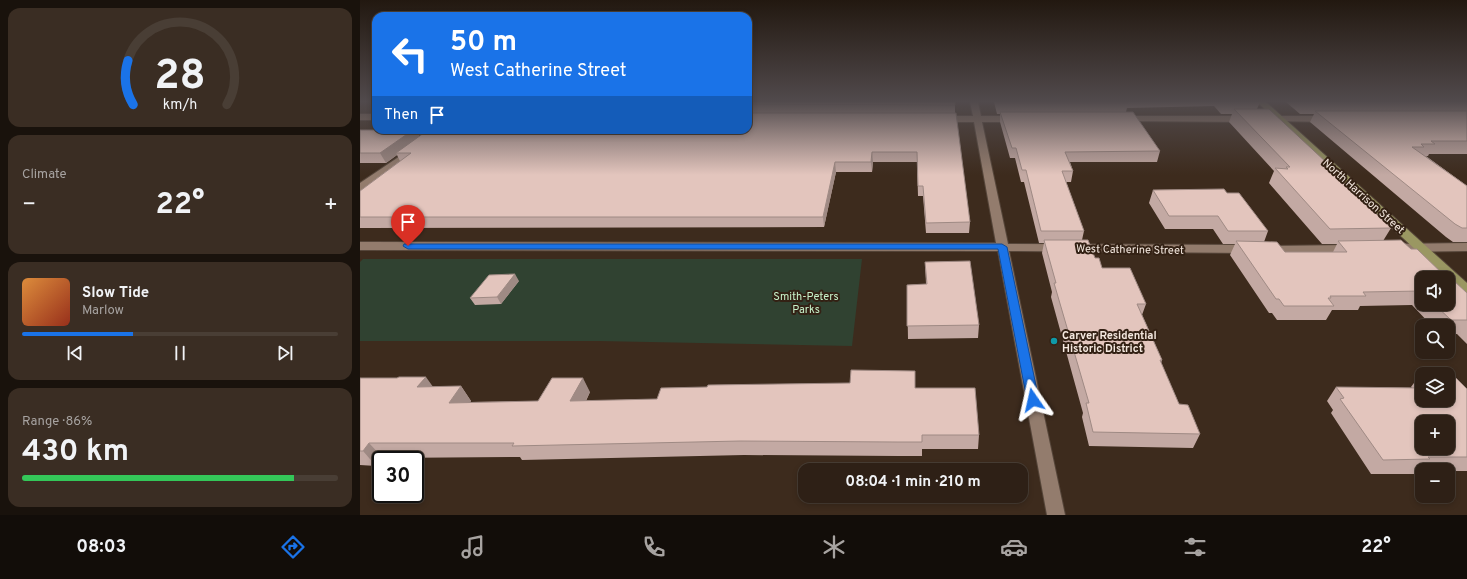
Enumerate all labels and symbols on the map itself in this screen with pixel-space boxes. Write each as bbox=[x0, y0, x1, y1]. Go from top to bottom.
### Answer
street label: North Harrison Street bbox=[1319, 156, 1407, 237]
pin bbox=[391, 205, 425, 246]
street label: West Catherine Street bbox=[1076, 242, 1184, 258]
park label: Smith-Peters Parks bbox=[773, 290, 839, 317]
place label: Carver Residential Historic District bbox=[1062, 329, 1157, 356]
marker: Carver Residential Historic District bbox=[1049, 336, 1059, 346]
position arrow bbox=[1012, 379, 1054, 421]
speed limit sign: 30 bbox=[372, 451, 424, 503]

